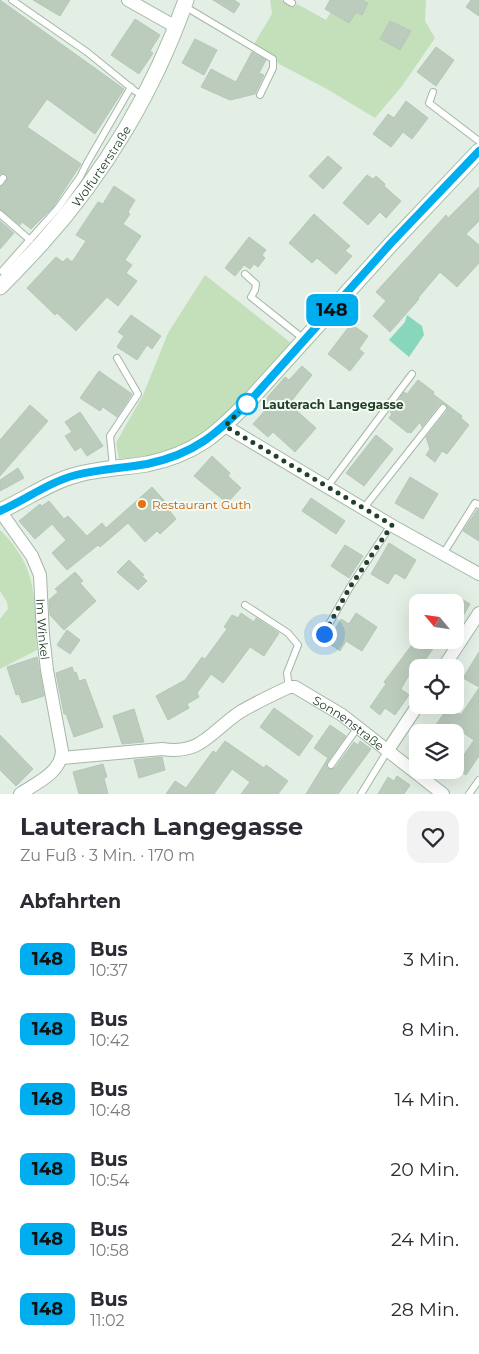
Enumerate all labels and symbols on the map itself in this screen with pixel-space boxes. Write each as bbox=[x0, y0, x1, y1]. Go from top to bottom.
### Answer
street label: Wolfurterstraße bbox=[68, 123, 134, 209]
line badge: 148 bbox=[303, 294, 361, 326]
marker: Lauterach Langegasse bbox=[236, 393, 258, 415]
place label: Lauterach Langegasse bbox=[262, 397, 404, 412]
place label: Restaurant Guth bbox=[152, 497, 251, 512]
marker: Restaurant Guth bbox=[136, 498, 148, 510]
north arrow bbox=[409, 594, 464, 649]
street label: Im Winkel bbox=[34, 598, 53, 660]
your location bbox=[312, 622, 337, 647]
street label: Sonnenstraße bbox=[311, 692, 387, 753]

